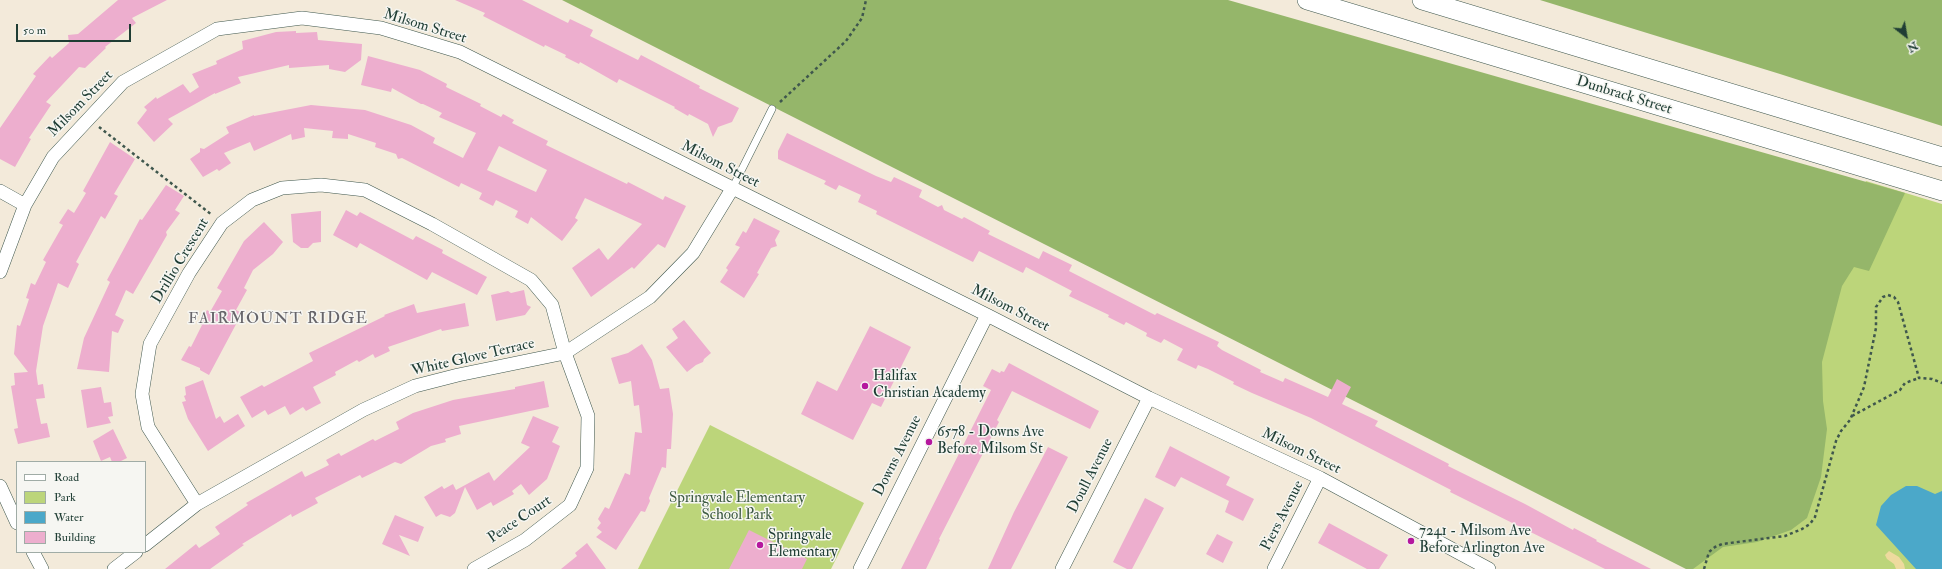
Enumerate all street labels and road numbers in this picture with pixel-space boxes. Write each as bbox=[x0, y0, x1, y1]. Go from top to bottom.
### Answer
street label: Milsom Street bbox=[381, 6, 469, 48]
street label: Milsom Street bbox=[45, 67, 117, 141]
street label: Dunbrack Street bbox=[1574, 73, 1674, 119]
street label: Milsom Street bbox=[678, 138, 762, 192]
street label: Drillio Crescent bbox=[148, 215, 214, 307]
street label: Milsom Street bbox=[968, 282, 1052, 336]
street label: White Glove Terrace bbox=[410, 335, 536, 381]
street label: Downs Avenue bbox=[870, 413, 926, 499]
street label: Milsom Street bbox=[1259, 425, 1343, 479]
street label: Doull Avenue bbox=[1064, 436, 1118, 516]
street label: Piers Avenue bbox=[1258, 478, 1308, 554]
street label: Peace Court bbox=[485, 492, 555, 548]

